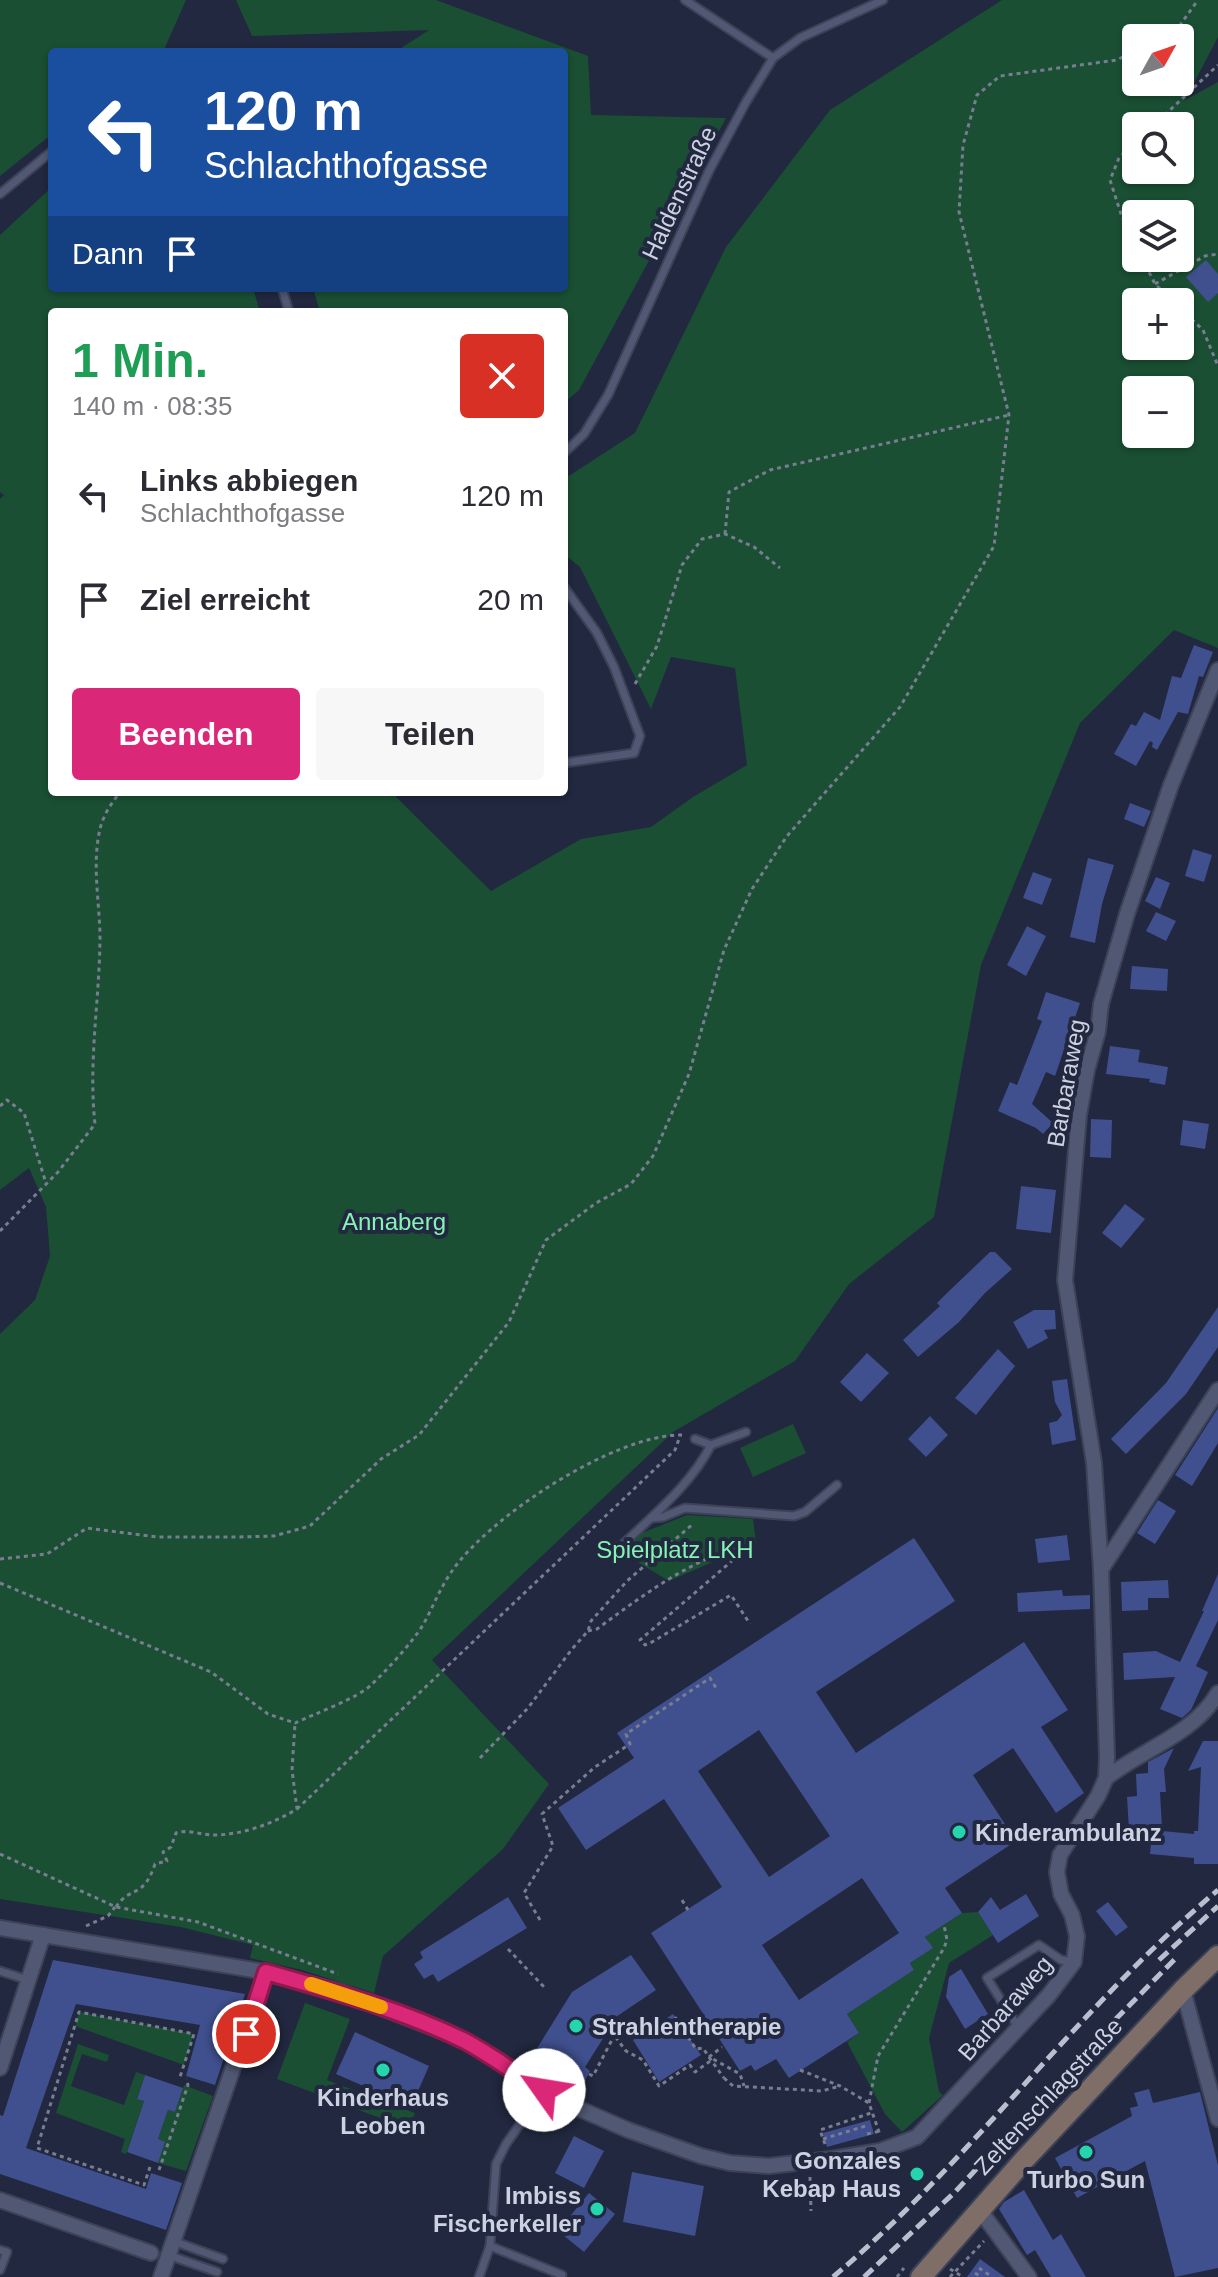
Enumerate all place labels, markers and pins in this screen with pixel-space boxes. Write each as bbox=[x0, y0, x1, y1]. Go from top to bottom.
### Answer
place label: Kinderambulanz bbox=[975, 1819, 1162, 1846]
marker: Kinderambulanz bbox=[950, 1823, 968, 1841]
pin bbox=[212, 2000, 280, 2068]
place label: Strahlentherapie bbox=[592, 2013, 781, 2040]
marker: Strahlentherapie bbox=[567, 2017, 585, 2035]
marker: Kinderhaus Leoben bbox=[374, 2061, 392, 2079]
place label: Kinderhaus Leoben bbox=[317, 2084, 449, 2139]
marker: Turbo Sun bbox=[1077, 2143, 1095, 2161]
place label: Gonzales Kebap Haus bbox=[762, 2147, 901, 2202]
marker: Gonzales Kebap Haus bbox=[908, 2165, 926, 2183]
place label: Turbo Sun bbox=[1027, 2166, 1145, 2193]
place label: Imbiss Fischerkeller bbox=[433, 2182, 581, 2237]
marker: Imbiss Fischerkeller bbox=[588, 2200, 606, 2218]

